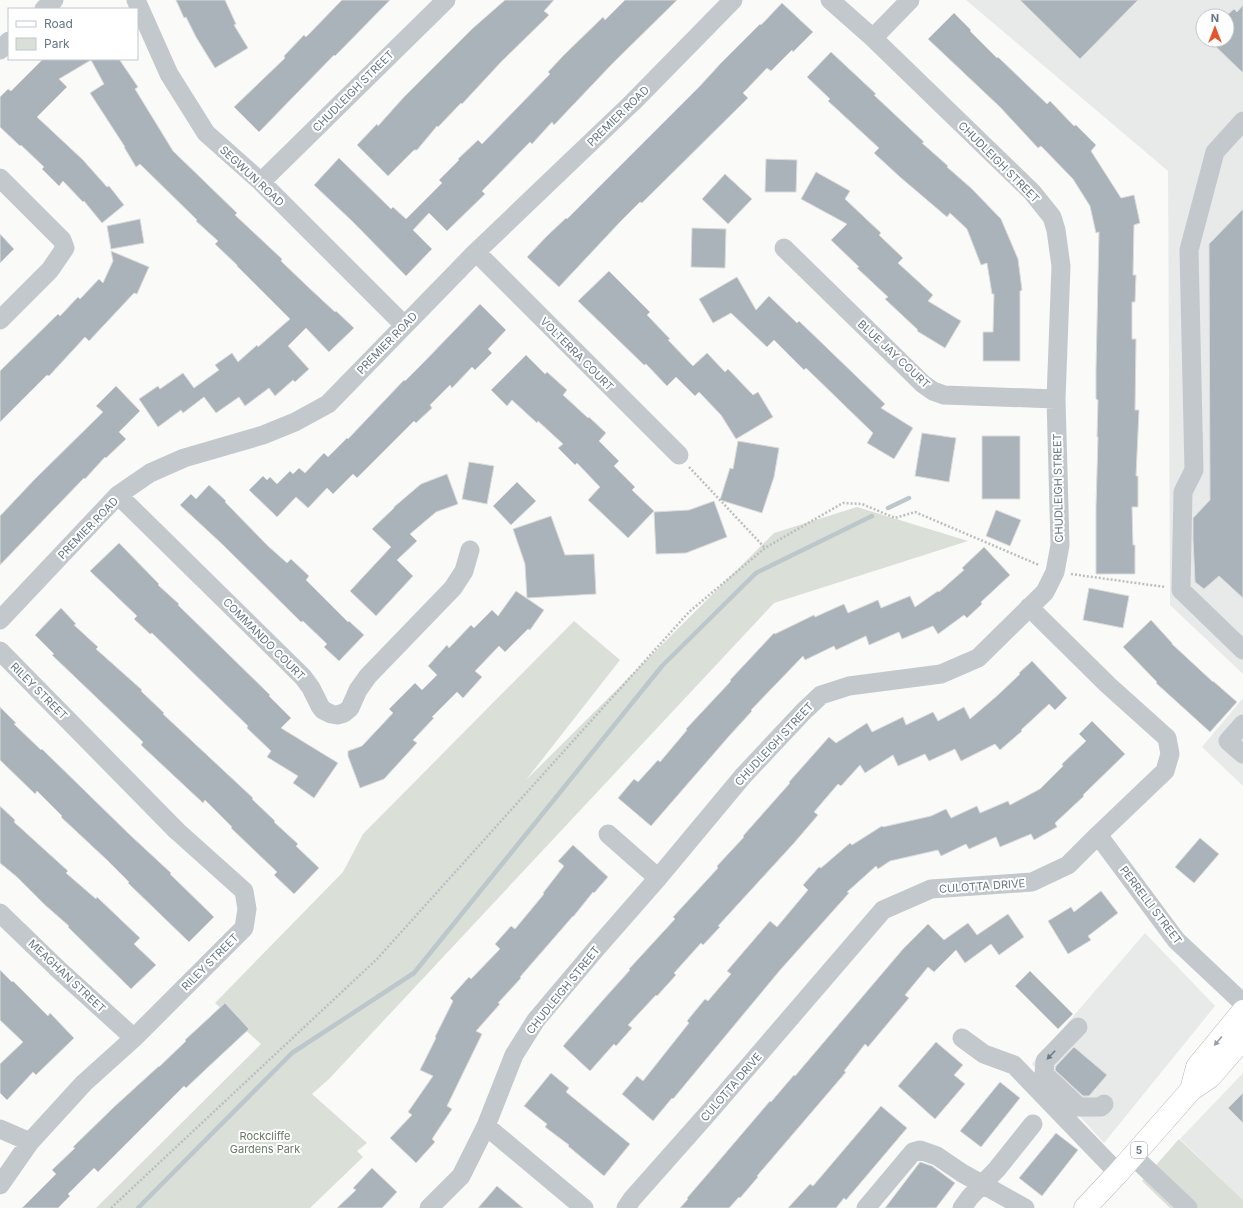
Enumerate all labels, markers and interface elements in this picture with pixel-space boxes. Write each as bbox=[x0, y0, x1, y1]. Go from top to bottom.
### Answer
legend bbox=[8, 8, 138, 60]
north arrow bbox=[1195, 8, 1235, 48]
text: N bbox=[1211, 11, 1219, 25]
text: Road bbox=[44, 16, 73, 31]
text: Park bbox=[44, 36, 70, 51]
street label: CHUDLEIGH STREET bbox=[309, 47, 397, 135]
street label: PREMIER ROAD bbox=[584, 83, 652, 149]
street label: CHUDLEIGH STREET bbox=[955, 118, 1043, 206]
street label: SEGWUN ROAD bbox=[217, 143, 287, 209]
street label: PREMIER ROAD bbox=[354, 309, 420, 377]
street label: VOLTERRA COURT bbox=[537, 314, 617, 394]
street label: BLUE JAY COURT bbox=[855, 317, 933, 391]
street label: CHUDLEIGH STREET bbox=[1050, 433, 1066, 543]
street label: PREMIER ROAD bbox=[55, 494, 121, 562]
street label: COMMANDO COURT bbox=[220, 595, 308, 683]
street label: RILEY STREET bbox=[8, 660, 70, 722]
street label: CHUDLEIGH STREET bbox=[732, 699, 816, 789]
street label: PERRELLI STREET bbox=[1117, 863, 1185, 947]
street label: CULOTTA DRIVE bbox=[938, 876, 1026, 896]
street label: RILEY STREET bbox=[179, 931, 241, 993]
street label: MEAGHAN STREET bbox=[25, 937, 109, 1015]
street label: CHUDLEIGH STREET bbox=[523, 943, 603, 1037]
one-way arrow bbox=[1214, 1036, 1223, 1047]
street label: CULOTTA DRIVE bbox=[697, 1050, 765, 1124]
one-way arrow bbox=[1046, 1050, 1056, 1060]
park label: Rockcliffe Gardens Park bbox=[230, 1129, 300, 1156]
road number: 5 bbox=[1131, 1142, 1147, 1158]

